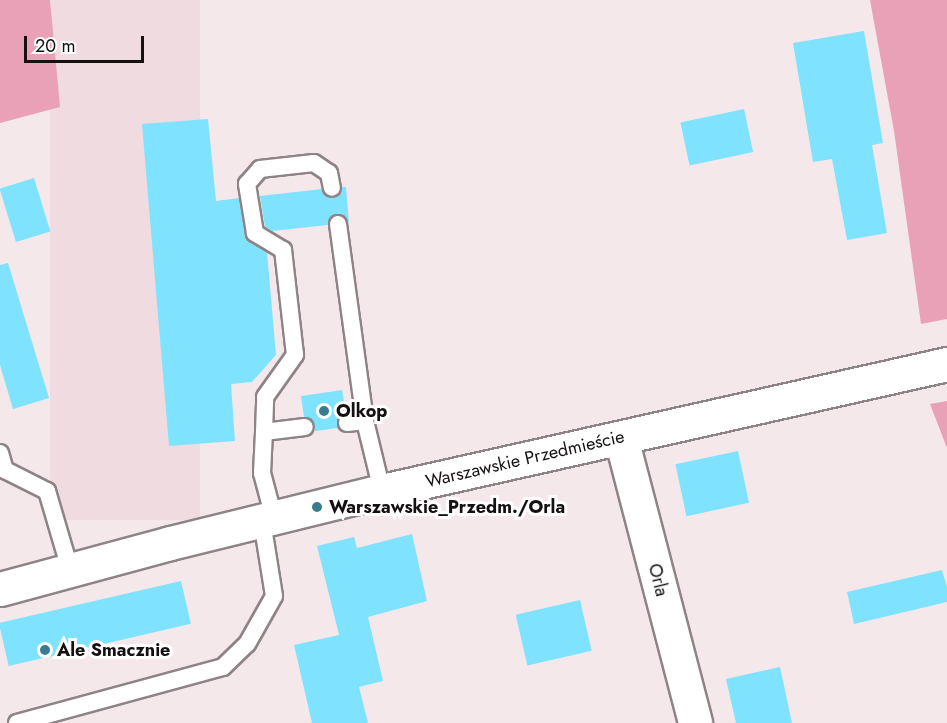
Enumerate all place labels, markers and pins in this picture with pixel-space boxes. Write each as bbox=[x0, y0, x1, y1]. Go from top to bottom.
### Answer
place label: Olkop bbox=[336, 400, 387, 422]
marker: Olkop bbox=[317, 404, 331, 418]
place label: Warszawskie_Przedm./Orla bbox=[329, 496, 565, 518]
marker: Warszawskie_Przedm./Orla bbox=[310, 500, 324, 514]
place label: Ale Smacznie bbox=[57, 639, 170, 661]
marker: Ale Smacznie bbox=[38, 643, 52, 657]

